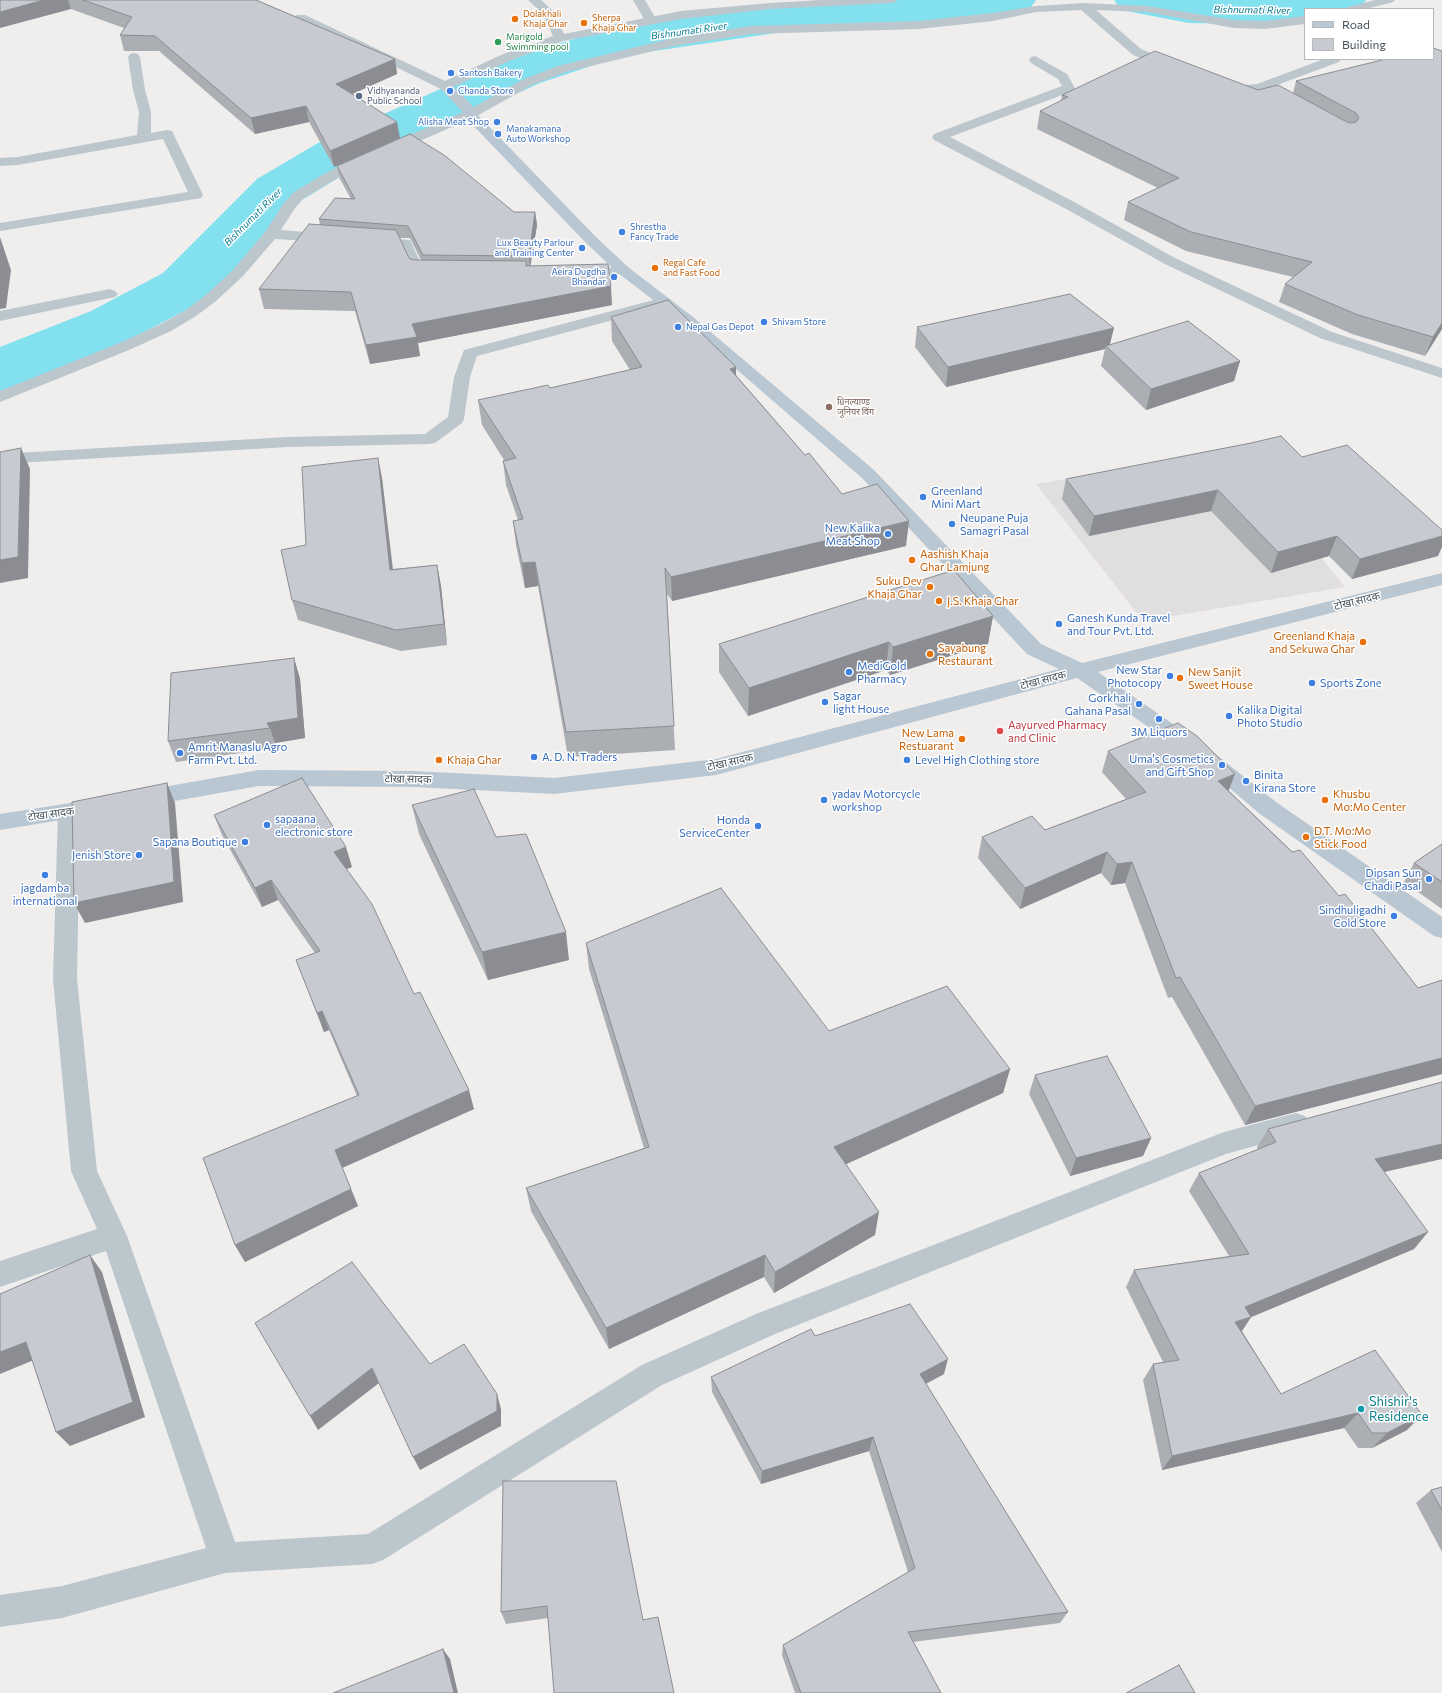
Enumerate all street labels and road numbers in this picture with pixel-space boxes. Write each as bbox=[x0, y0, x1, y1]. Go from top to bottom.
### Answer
street label: टोखा सादक bbox=[1333, 589, 1381, 613]
street label: टोखा सादक bbox=[1019, 668, 1067, 692]
street label: टोखा सादक bbox=[706, 750, 754, 774]
street label: टोखा सादक bbox=[384, 772, 432, 786]
street label: टोखा सादक bbox=[27, 804, 75, 824]

